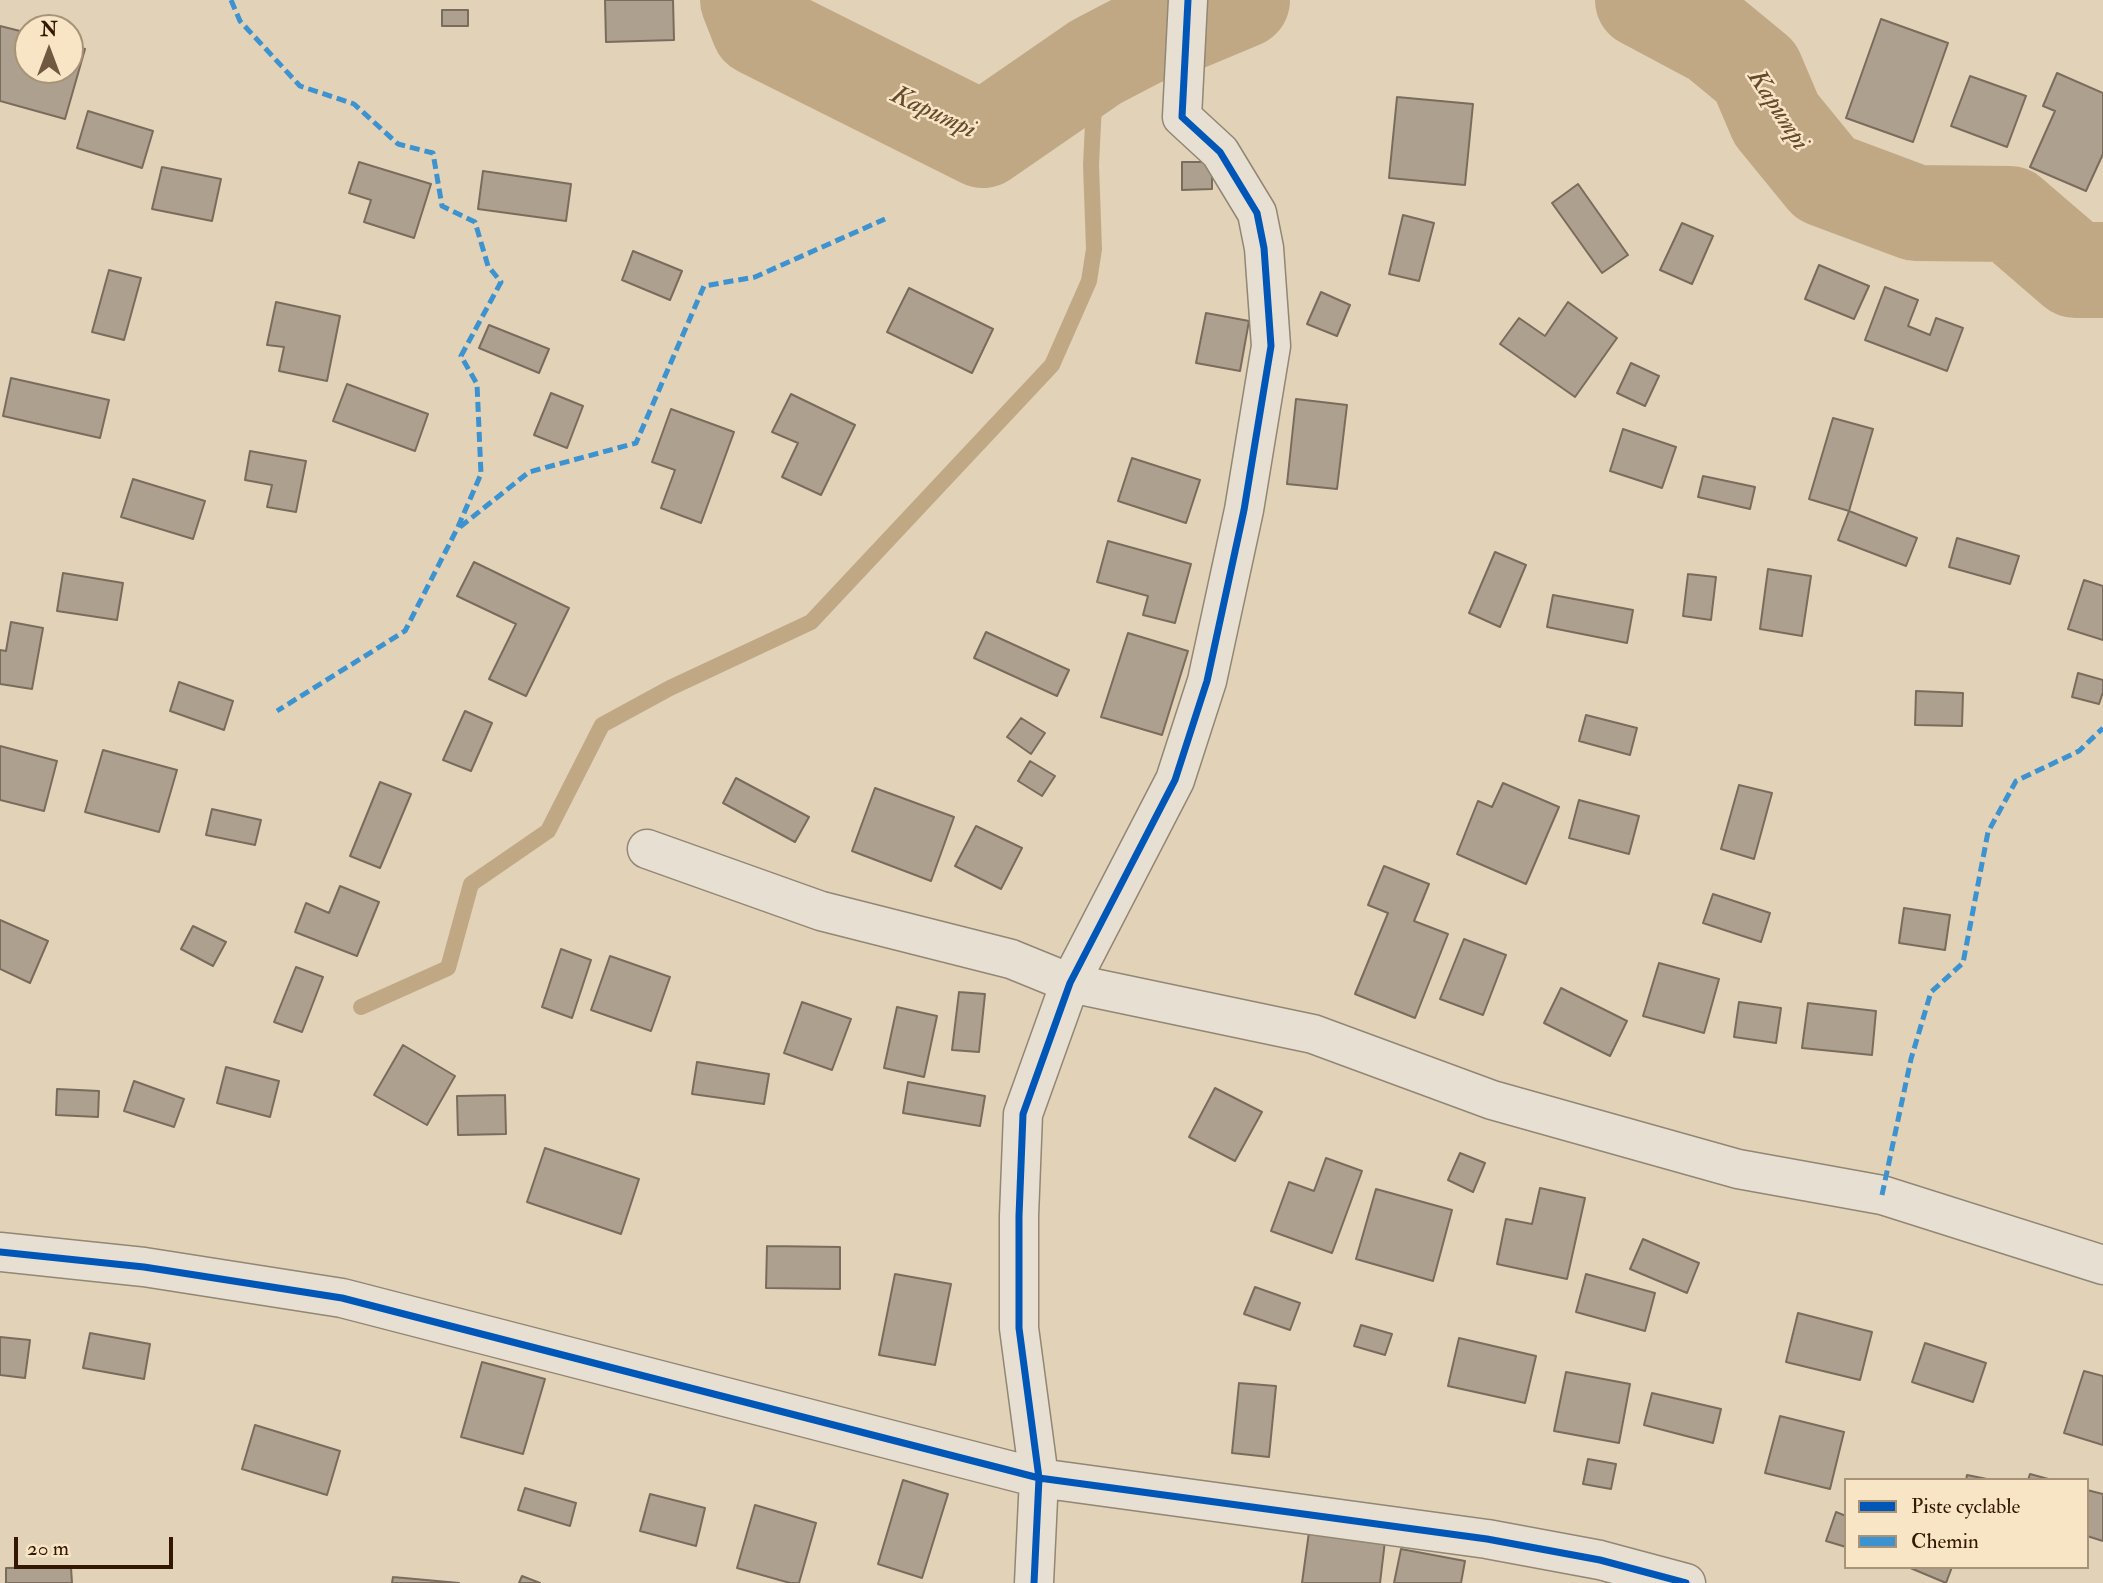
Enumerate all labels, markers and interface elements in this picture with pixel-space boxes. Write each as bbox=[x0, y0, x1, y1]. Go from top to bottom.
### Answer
north arrow bbox=[14, 14, 84, 84]
text: N bbox=[40, 18, 58, 42]
water label: Kapumpi bbox=[1739, 65, 1815, 157]
water label: Kapumpi bbox=[886, 81, 980, 147]
legend bbox=[1844, 1478, 2089, 1569]
text: Piste cyclable bbox=[1911, 1493, 2020, 1520]
scale bar bbox=[18, 1524, 177, 1568]
text: Chemin bbox=[1911, 1528, 1979, 1555]
text: 20 m bbox=[27, 1535, 69, 1562]

